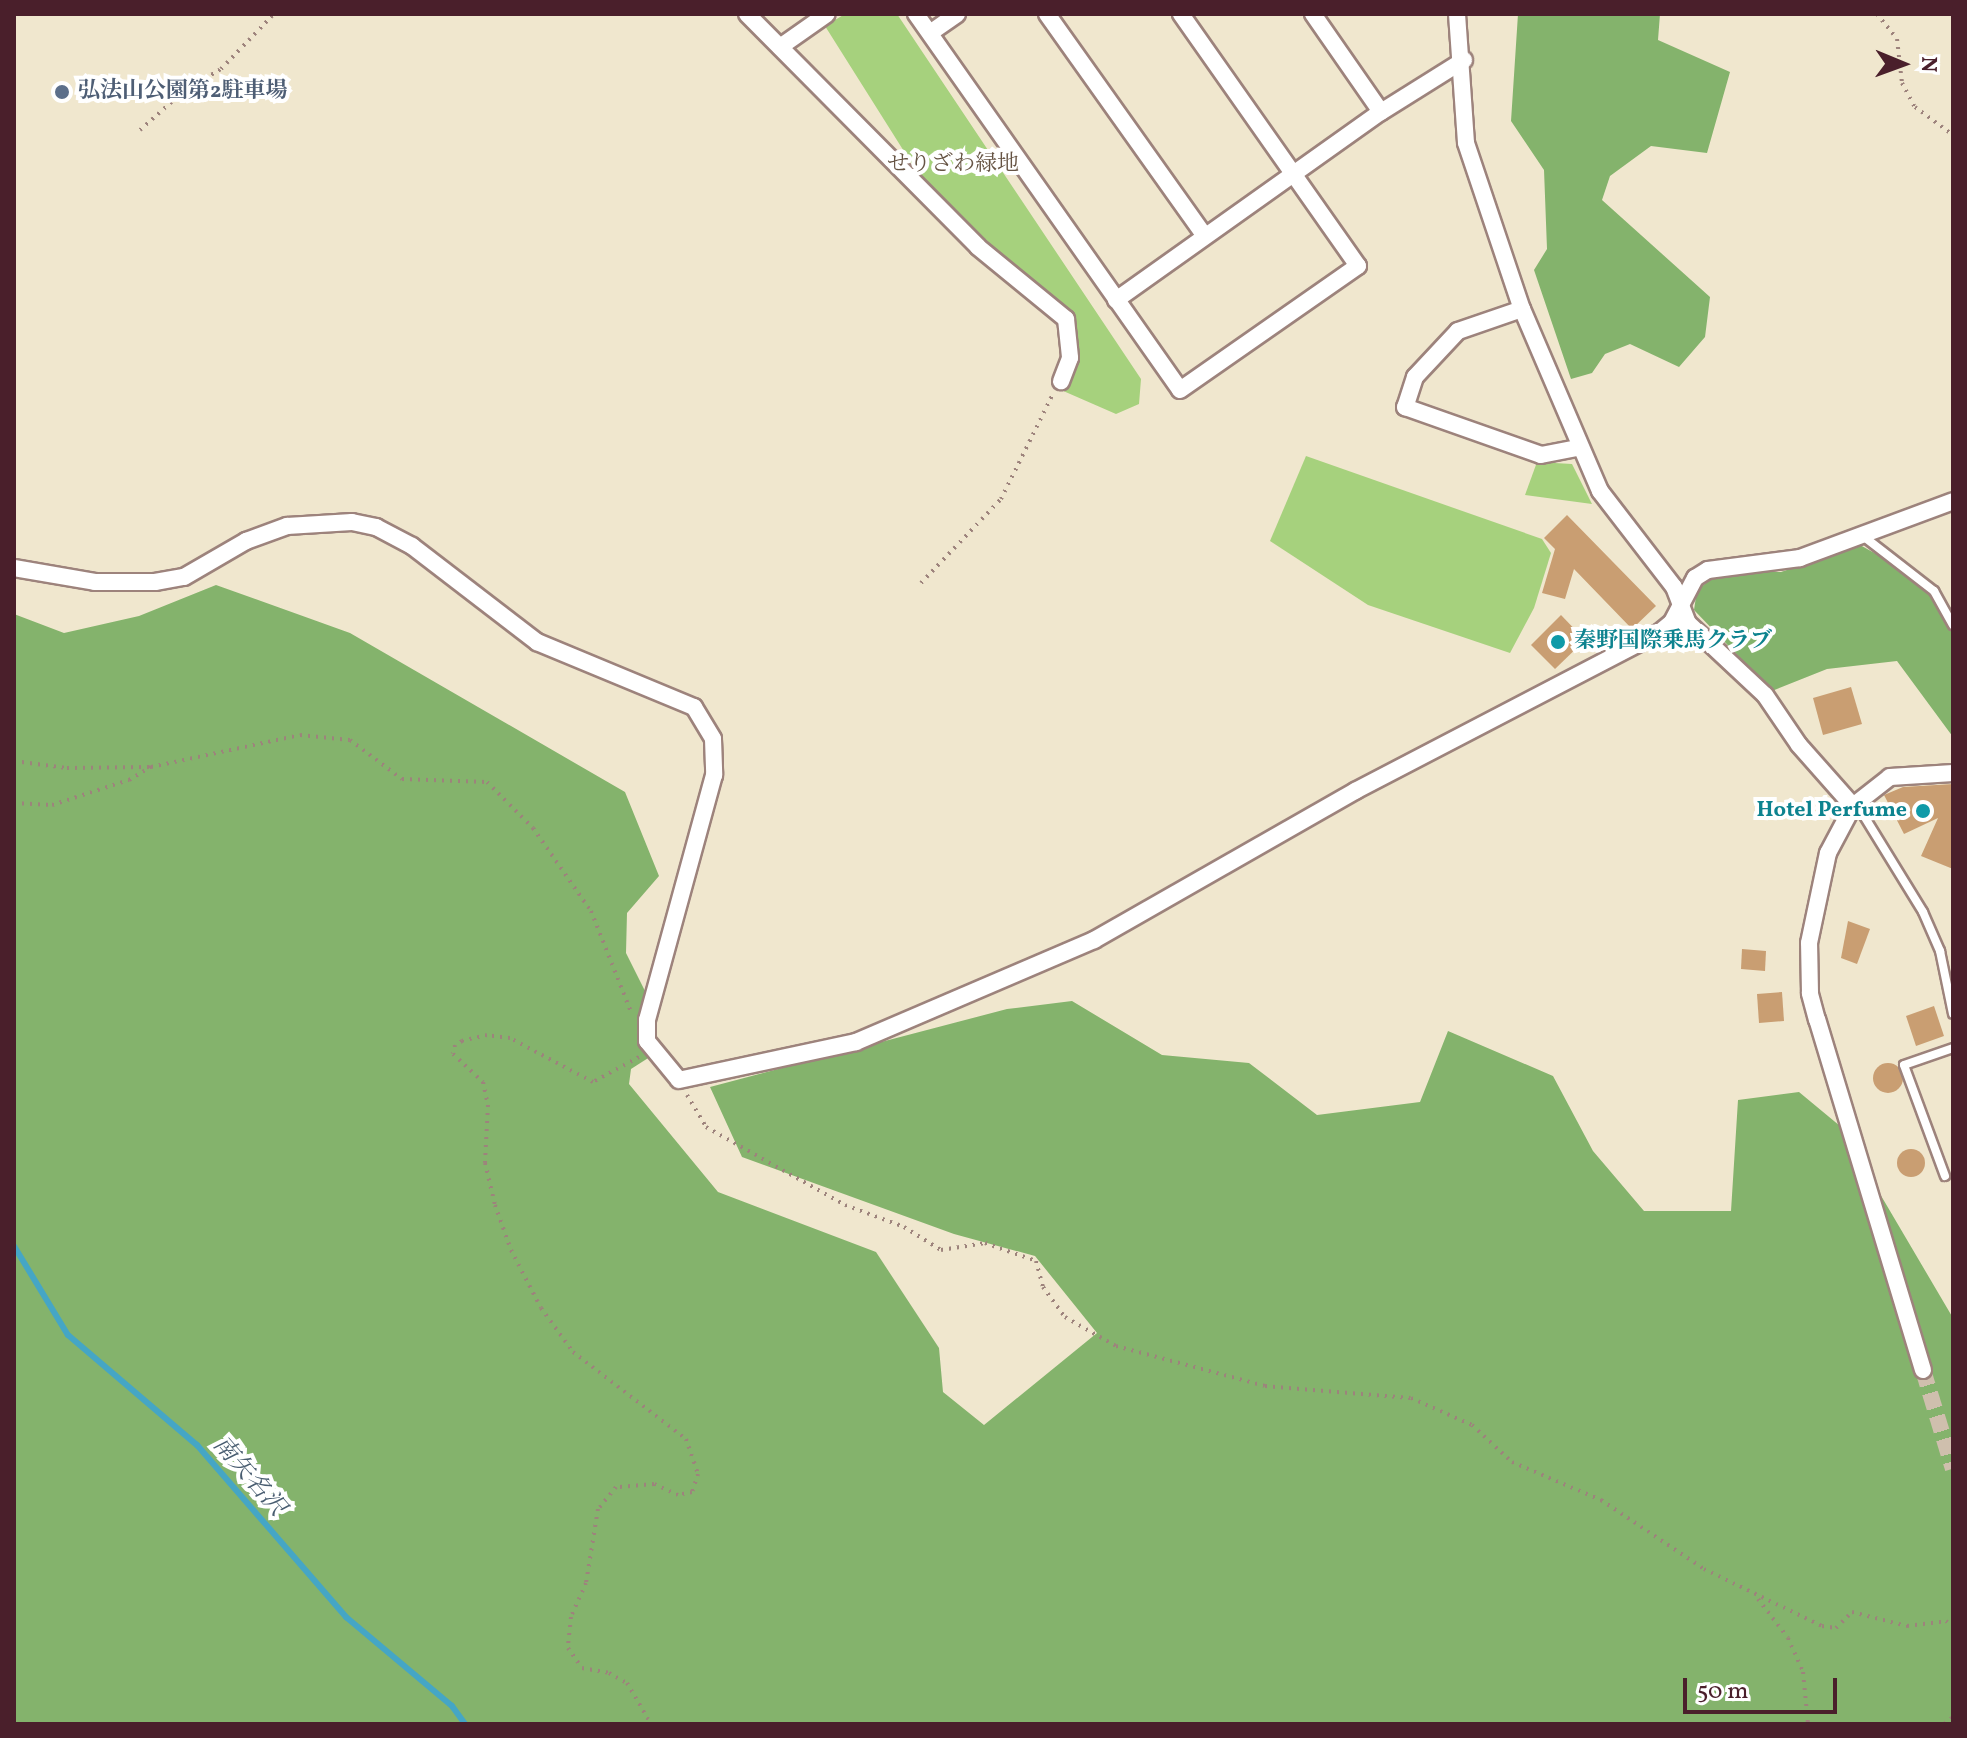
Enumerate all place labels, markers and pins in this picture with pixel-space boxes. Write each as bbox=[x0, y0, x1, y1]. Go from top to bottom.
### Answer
place label: 弘法山公園第2駐車場 bbox=[78, 79, 287, 105]
marker: 弘法山公園第2駐車場 bbox=[53, 83, 71, 101]
place label: 秦野国際乗馬クラブ bbox=[1574, 629, 1772, 655]
marker: 秦野国際乗馬クラブ bbox=[1549, 633, 1567, 651]
place label: Hotel Perfume bbox=[1756, 798, 1907, 824]
marker: Hotel Perfume bbox=[1914, 802, 1932, 820]

